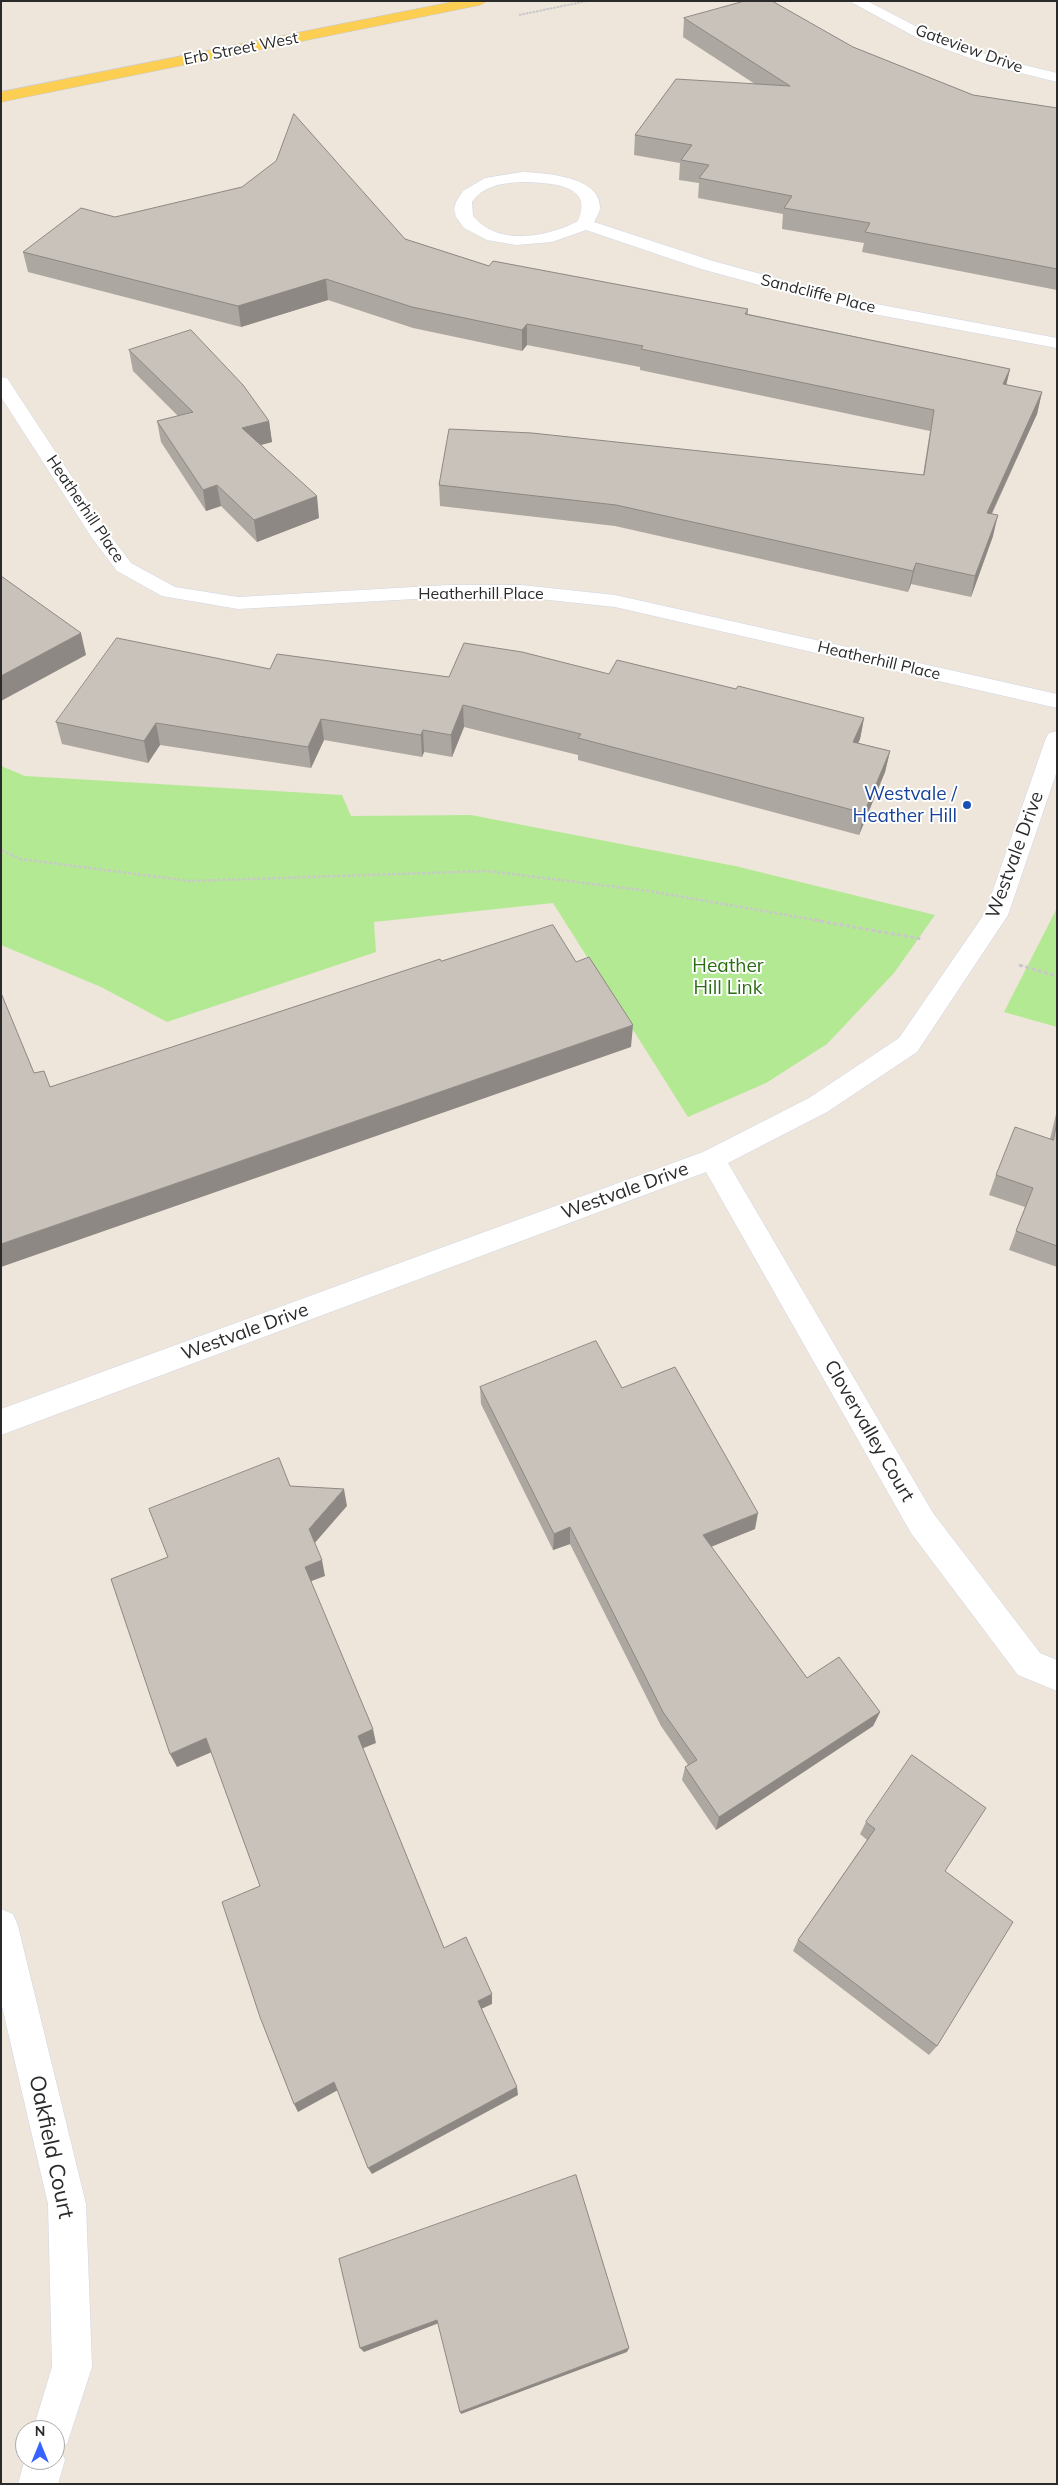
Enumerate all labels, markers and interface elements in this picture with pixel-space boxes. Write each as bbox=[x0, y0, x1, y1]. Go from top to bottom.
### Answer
street label: Gateview Drive bbox=[913, 21, 1025, 77]
street label: Erb Street West bbox=[182, 28, 300, 70]
street label: Sandcliffe Place bbox=[759, 270, 877, 318]
street label: Heatherhill Place bbox=[42, 452, 128, 566]
street label: Heatherhill Place bbox=[418, 584, 544, 604]
street label: Heatherhill Place bbox=[816, 638, 942, 684]
place label: Westvale / Heather Hill bbox=[853, 783, 957, 827]
street label: Westvale Drive bbox=[981, 788, 1049, 922]
marker: Westvale / Heather Hill bbox=[961, 799, 973, 811]
park label: Heather Hill Link bbox=[692, 955, 764, 999]
street label: Westvale Drive bbox=[558, 1157, 692, 1225]
street label: Westvale Drive bbox=[178, 1298, 312, 1366]
street label: Clovervalley Court bbox=[819, 1356, 919, 1506]
street label: Oakfield Court bbox=[23, 2073, 79, 2221]
north arrow bbox=[15, 2420, 65, 2470]
text: N bbox=[35, 2422, 45, 2440]

